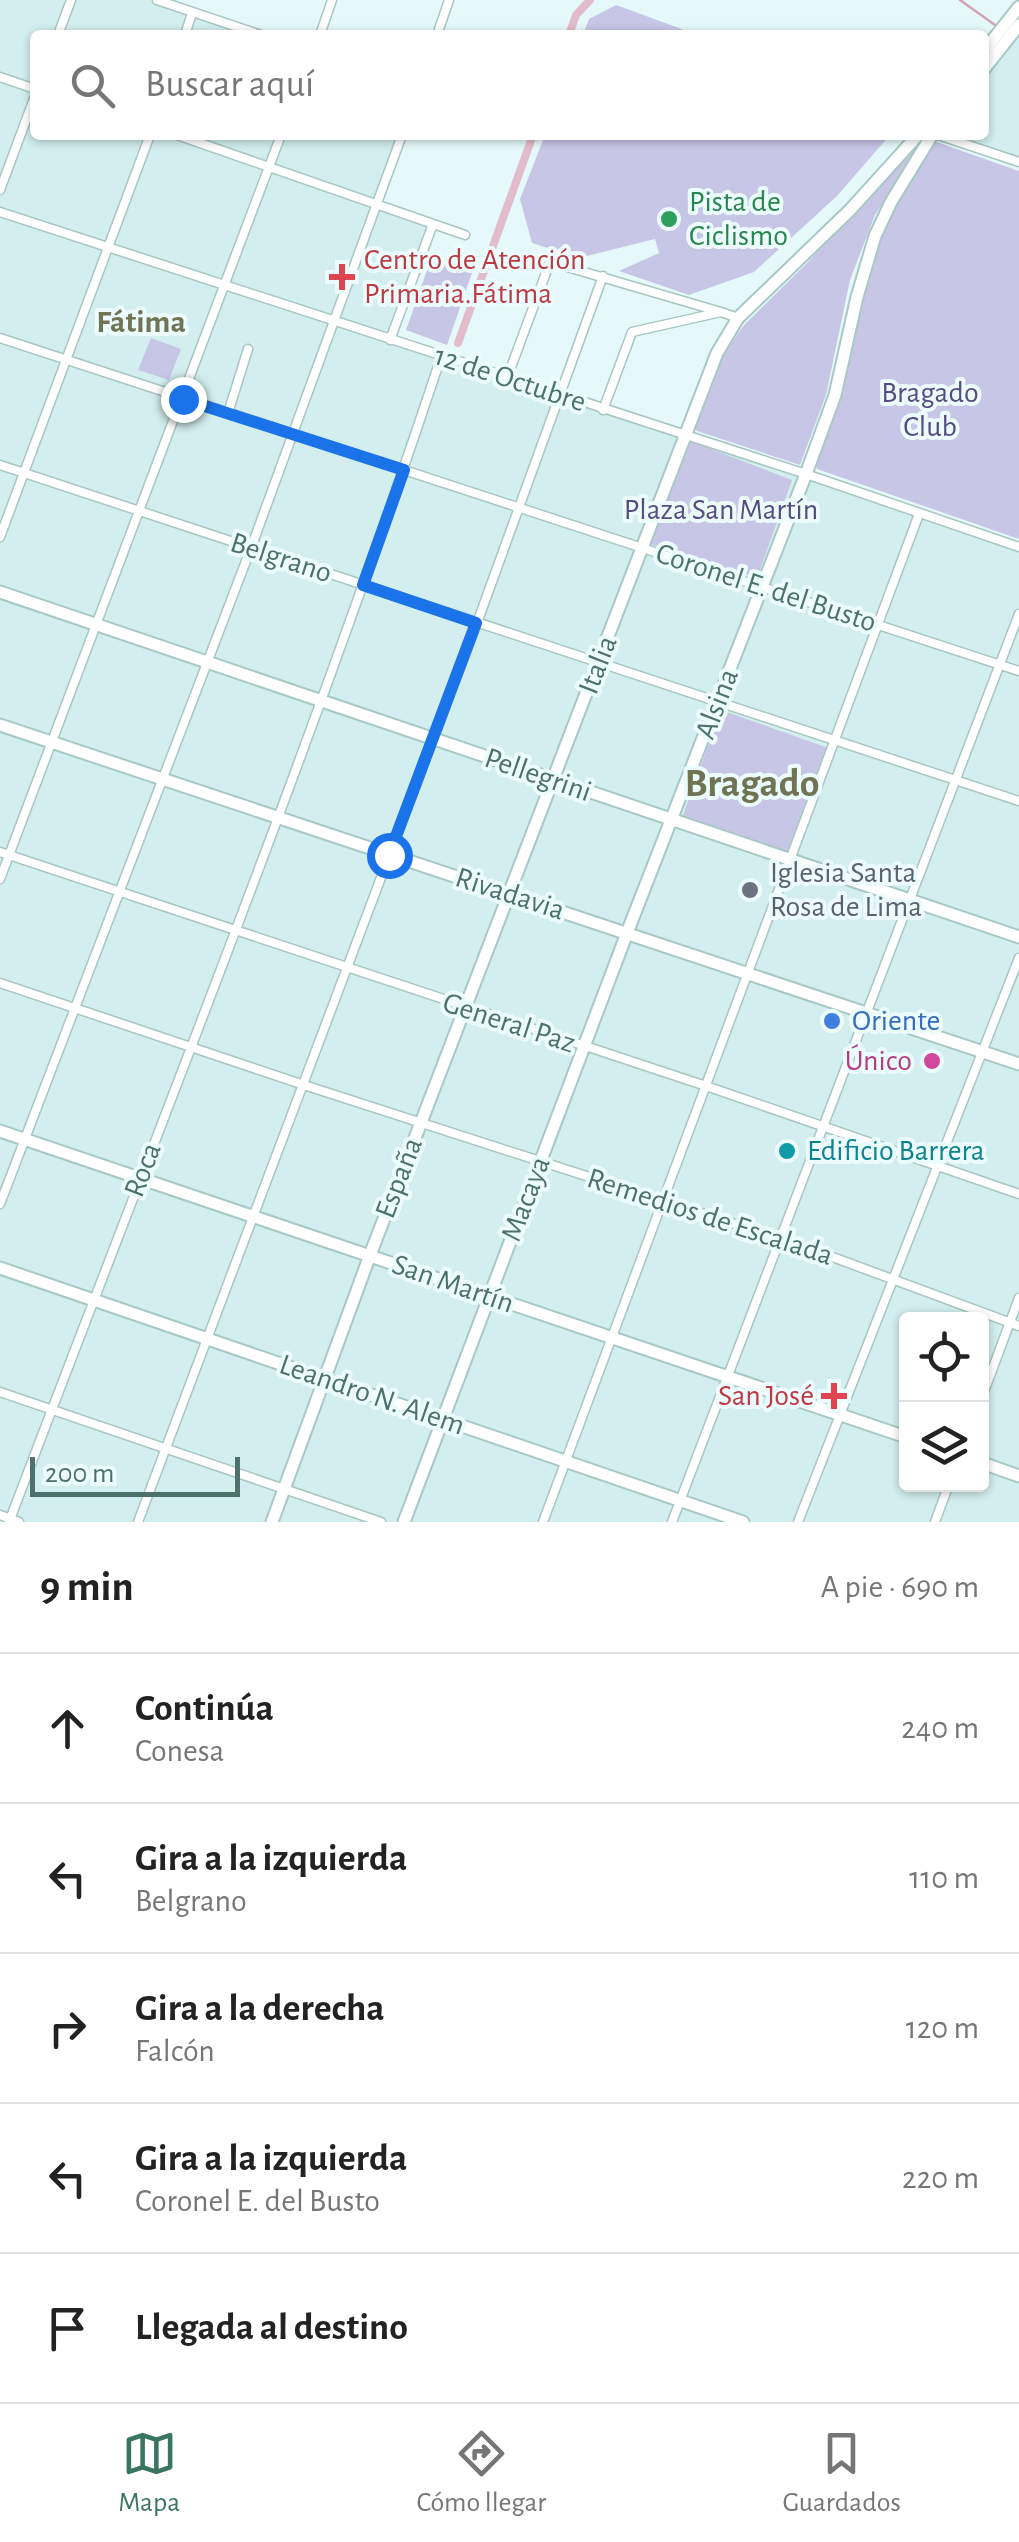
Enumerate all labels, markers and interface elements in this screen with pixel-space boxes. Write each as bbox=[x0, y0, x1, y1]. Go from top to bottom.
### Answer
search box bbox=[30, 30, 989, 140]
icon: search bbox=[65, 58, 120, 113]
text: Buscar aquí bbox=[145, 66, 314, 104]
place label: Pista de Ciclismo bbox=[689, 187, 788, 251]
marker: Pista de Ciclismo bbox=[658, 208, 680, 230]
place label: Centro de Atención Primaria.Fátima bbox=[364, 245, 585, 309]
marker: Centro de Atención Primaria.Fátima bbox=[329, 264, 355, 290]
district label: Fátima bbox=[96, 306, 186, 338]
street label: 12 de Octubre bbox=[431, 340, 589, 418]
route end bbox=[161, 377, 207, 423]
park label: Bragado Club bbox=[881, 378, 979, 442]
park label: Plaza San Martín bbox=[624, 495, 818, 525]
street label: Belgrano bbox=[227, 528, 335, 588]
street label: Coronel E. del Busto bbox=[652, 538, 880, 638]
street label: Italia bbox=[573, 632, 623, 698]
street label: Alsina bbox=[690, 665, 744, 743]
street label: Pellegrini bbox=[481, 743, 595, 807]
district label: Bragado bbox=[684, 764, 820, 804]
route start bbox=[367, 833, 413, 879]
place label: Iglesia Santa Rosa de Lima bbox=[770, 858, 922, 922]
street label: Rivadavia bbox=[452, 862, 568, 926]
marker: Iglesia Santa Rosa de Lima bbox=[739, 879, 761, 901]
street label: General Paz bbox=[439, 988, 579, 1058]
place label: Oriente bbox=[852, 1006, 940, 1036]
marker: Oriente bbox=[821, 1010, 843, 1032]
place label: Único bbox=[845, 1044, 912, 1076]
marker: Único bbox=[921, 1050, 943, 1072]
street label: España bbox=[370, 1134, 428, 1222]
place label: Edificio Barrera bbox=[807, 1136, 985, 1166]
street label: Roca bbox=[119, 1139, 167, 1201]
marker: Edificio Barrera bbox=[776, 1140, 798, 1162]
street label: Macaya bbox=[496, 1152, 556, 1246]
street label: Remedios de Escalada bbox=[583, 1163, 837, 1271]
street label: San Martín bbox=[388, 1249, 518, 1319]
map controls bbox=[899, 1312, 989, 1492]
button: locate bbox=[899, 1312, 989, 1402]
street label: Leandro N. Alem bbox=[275, 1349, 469, 1441]
place label: San José bbox=[718, 1381, 814, 1411]
marker: San José bbox=[823, 1385, 845, 1407]
button: layers bbox=[899, 1402, 989, 1492]
scale bar bbox=[30, 1452, 240, 1496]
text: 200 m bbox=[45, 1460, 114, 1488]
text: 9 min bbox=[40, 1566, 134, 1608]
text: A pie · 690 m bbox=[821, 1571, 979, 1603]
text: Continúa bbox=[135, 1690, 274, 1728]
icon: ahead bbox=[40, 1701, 95, 1756]
text: 240 m bbox=[901, 1712, 979, 1744]
text: Conesa bbox=[135, 1735, 224, 1767]
text: Gira a la izquierda bbox=[135, 1840, 407, 1878]
icon: left bbox=[40, 1851, 95, 1906]
text: 110 m bbox=[909, 1862, 979, 1894]
text: Belgrano bbox=[135, 1885, 247, 1917]
text: Gira a la derecha bbox=[135, 1990, 385, 2028]
icon: right bbox=[40, 2001, 95, 2056]
text: 120 m bbox=[906, 2012, 979, 2044]
text: Falcón bbox=[135, 2035, 215, 2067]
text: Gira a la izquierda bbox=[135, 2140, 407, 2178]
icon: left bbox=[40, 2151, 95, 2206]
text: 220 m bbox=[902, 2162, 979, 2194]
text: Coronel E. del Busto bbox=[135, 2185, 380, 2217]
icon: arrive bbox=[40, 2301, 95, 2356]
text: Llegada al destino bbox=[135, 2309, 408, 2347]
tab: Mapa bbox=[118, 2426, 180, 2520]
tab: Cómo llegar bbox=[417, 2426, 546, 2520]
tab: Guardados bbox=[783, 2426, 901, 2520]

